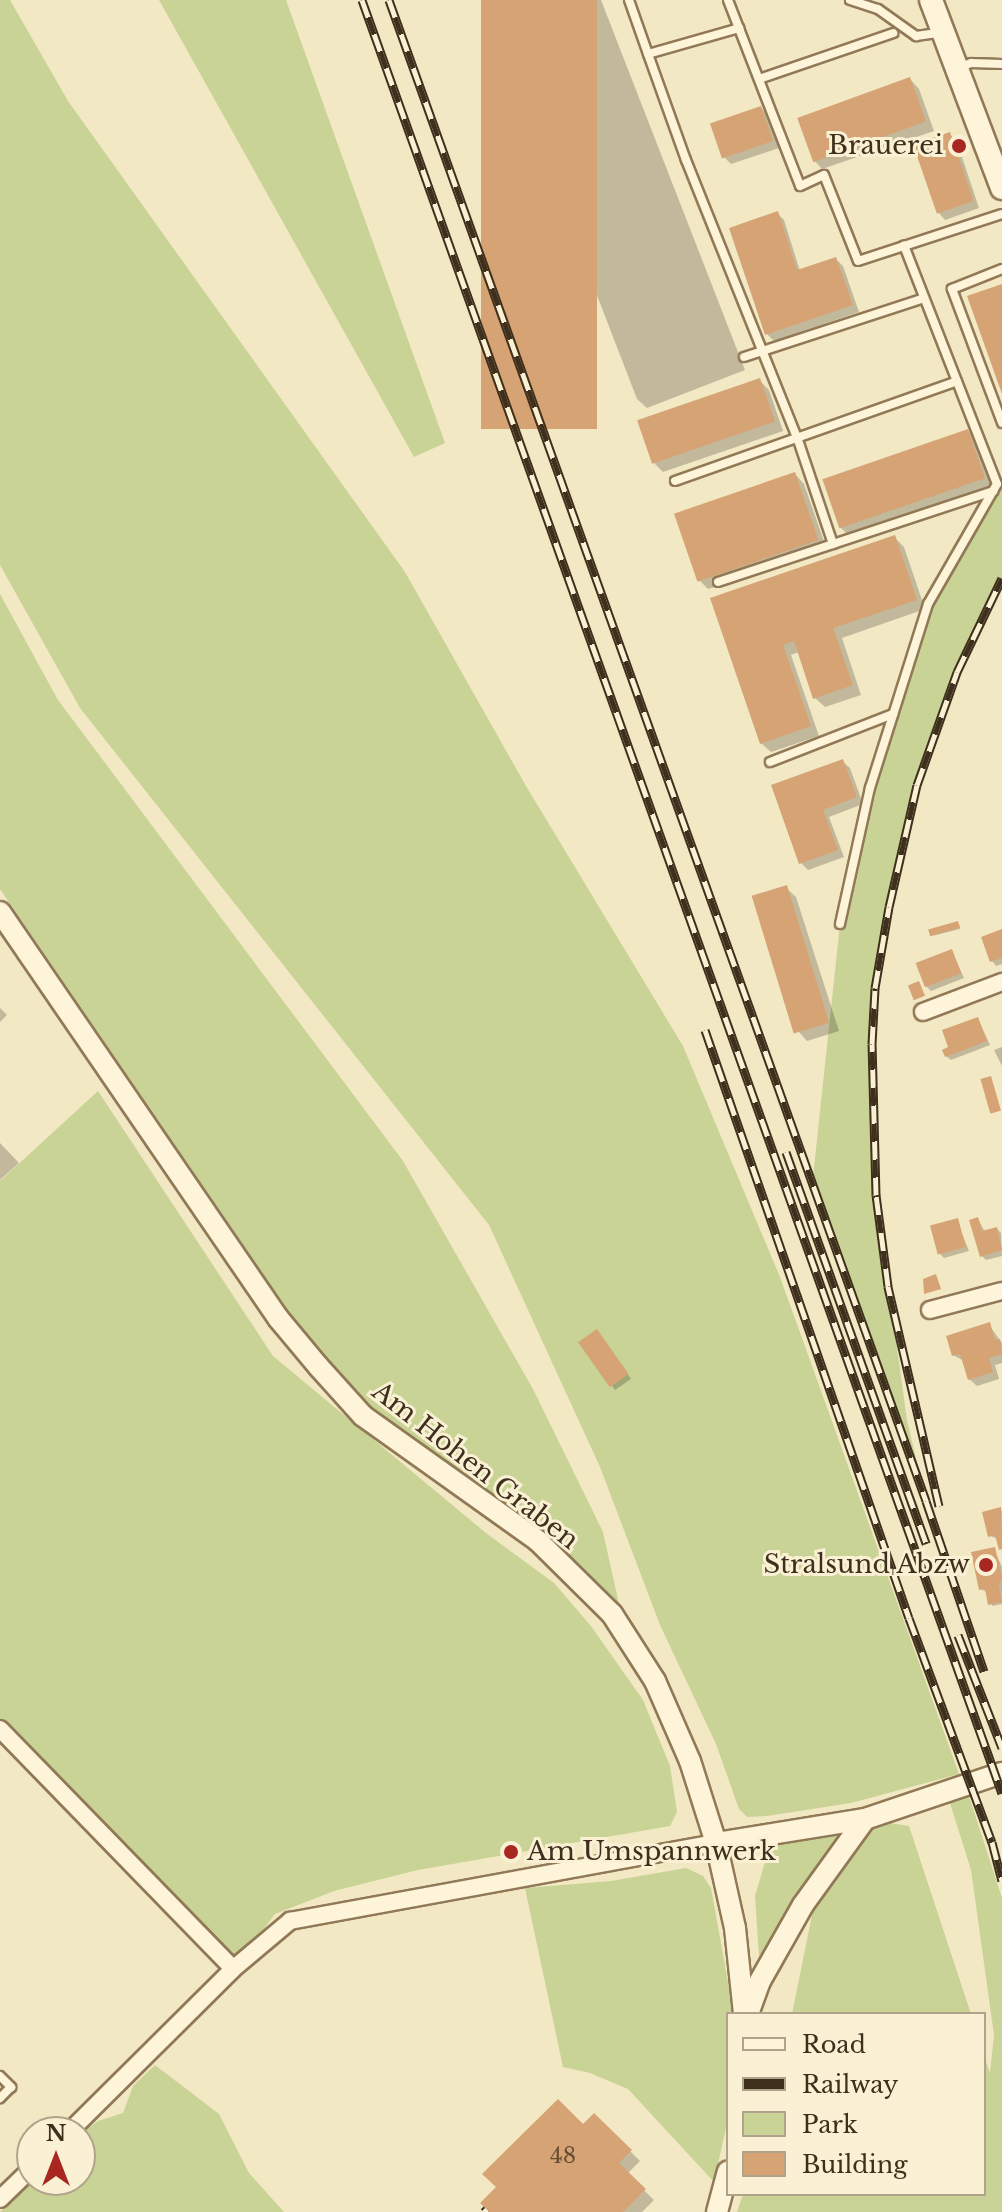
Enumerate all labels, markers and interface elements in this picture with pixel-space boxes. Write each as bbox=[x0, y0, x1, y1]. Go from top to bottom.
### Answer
place label: Brauerei bbox=[828, 130, 943, 162]
marker: Brauerei bbox=[950, 137, 968, 155]
street label: Am Hohen Graben bbox=[366, 1376, 584, 1556]
place label: Stralsund Abzw bbox=[763, 1549, 970, 1581]
marker: Stralsund Abzw bbox=[977, 1556, 995, 1574]
place label: Am Umspannwerk bbox=[527, 1836, 776, 1868]
marker: Am Umspannwerk bbox=[502, 1843, 520, 1861]
legend bbox=[726, 2012, 986, 2196]
text: Road bbox=[802, 2030, 866, 2059]
text: Railway bbox=[802, 2070, 898, 2099]
text: Park bbox=[802, 2110, 858, 2139]
north arrow bbox=[16, 2116, 96, 2196]
text: N bbox=[46, 2120, 66, 2147]
house number: 48 bbox=[550, 2143, 576, 2169]
text: Building bbox=[802, 2150, 908, 2179]

